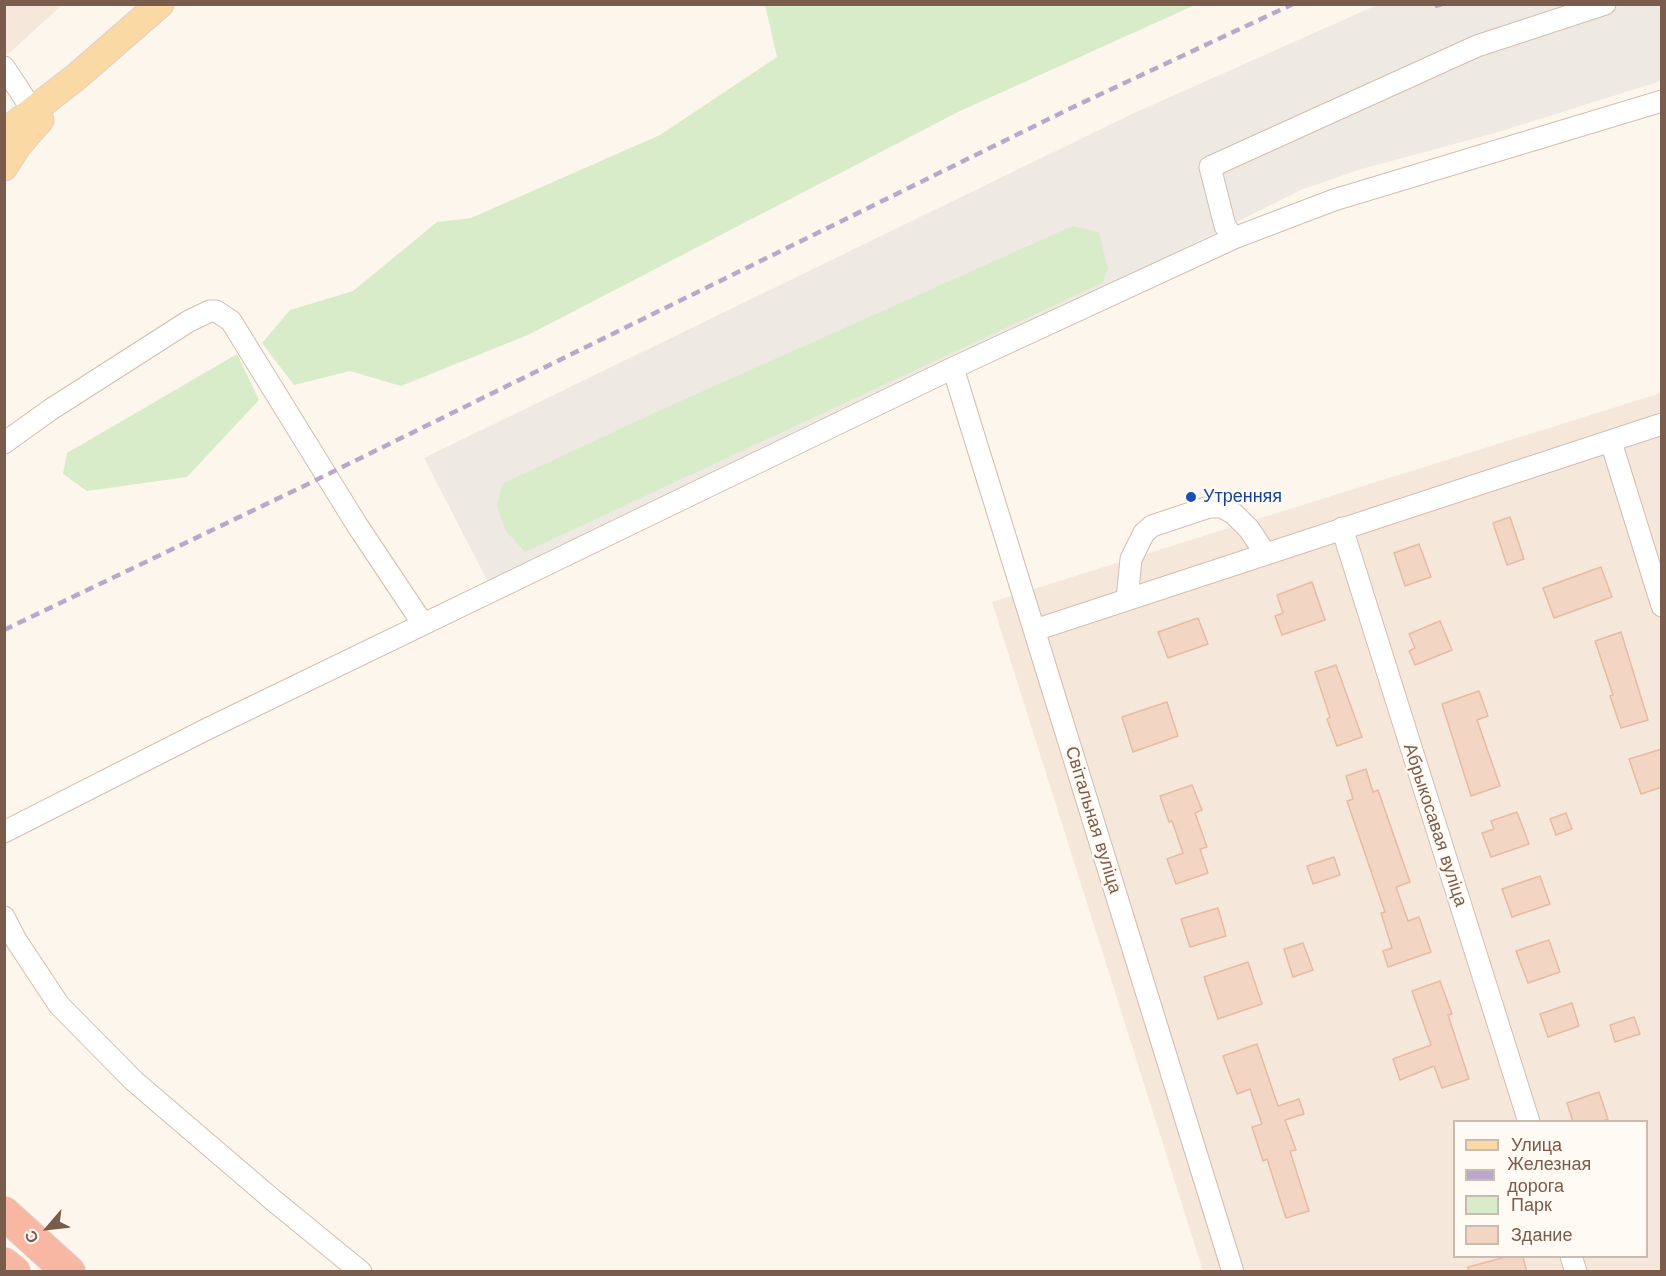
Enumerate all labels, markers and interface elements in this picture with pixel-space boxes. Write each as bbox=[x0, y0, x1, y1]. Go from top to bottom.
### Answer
place label: Утренняя bbox=[1203, 486, 1282, 508]
marker: Утренняя bbox=[1184, 490, 1198, 504]
street label: Абрыкосавая вуліца bbox=[1398, 741, 1472, 909]
street label: Світальная вуліца bbox=[1060, 744, 1126, 896]
legend bbox=[1453, 1120, 1648, 1258]
text: Улица bbox=[1511, 1134, 1562, 1155]
text: Железная дорога bbox=[1507, 1153, 1591, 1196]
text: Парк bbox=[1511, 1194, 1552, 1215]
north arrow bbox=[18, 1198, 78, 1258]
text: Здание bbox=[1511, 1224, 1572, 1245]
text: С bbox=[21, 1227, 43, 1246]

